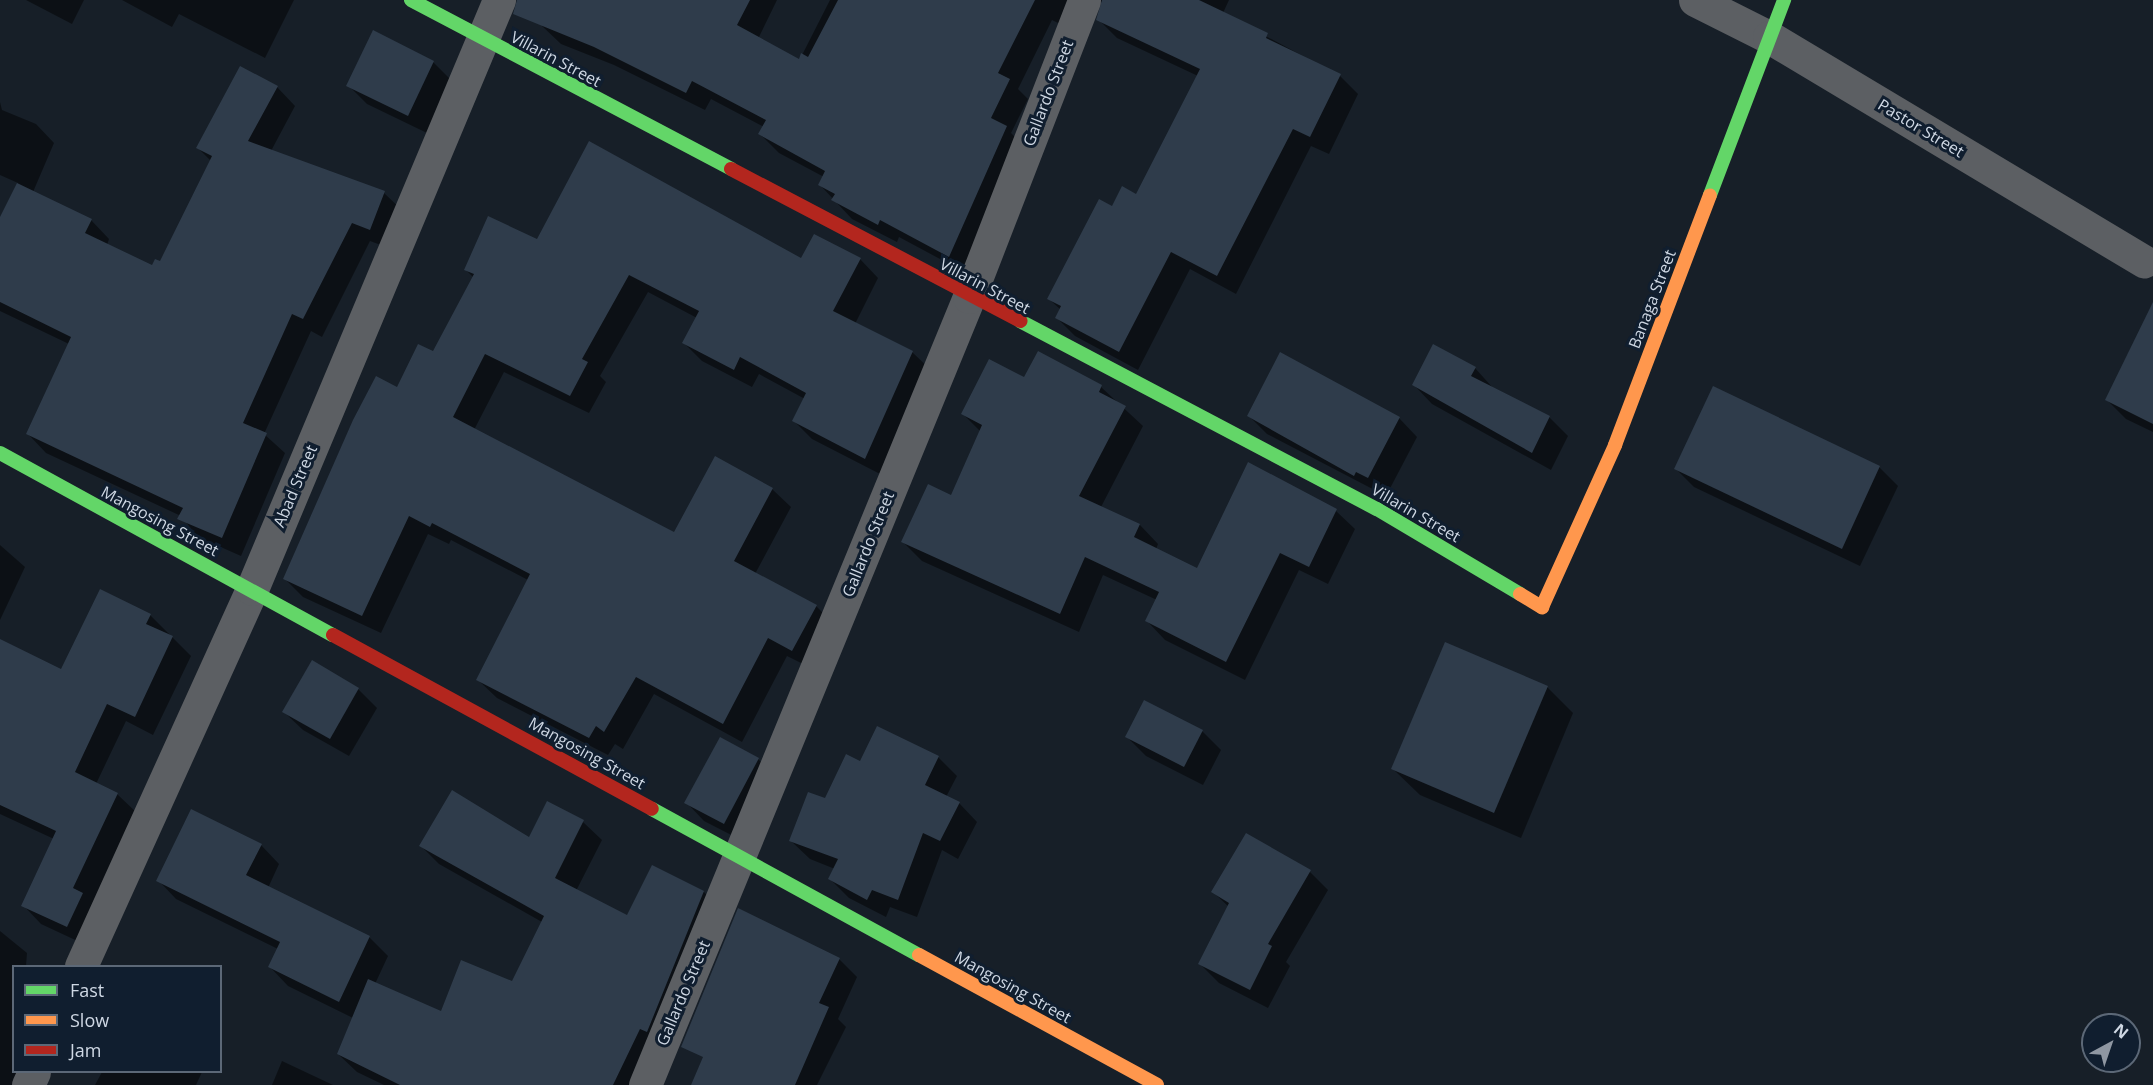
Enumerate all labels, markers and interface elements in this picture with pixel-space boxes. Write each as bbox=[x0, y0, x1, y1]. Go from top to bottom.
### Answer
street label: Villarin Street bbox=[507, 27, 605, 91]
street label: Gallardo Street bbox=[1019, 37, 1077, 149]
street label: Pastor Street bbox=[1875, 95, 1967, 161]
street label: Banaga Street bbox=[1624, 247, 1680, 351]
street label: Villarin Street bbox=[936, 254, 1034, 318]
street label: Abad Street bbox=[269, 442, 321, 530]
street label: Villarin Street bbox=[1368, 480, 1464, 546]
street label: Mangosing Street bbox=[98, 482, 222, 560]
street label: Gallardo Street bbox=[838, 488, 898, 600]
street label: Mangosing Street bbox=[525, 713, 649, 793]
street label: Gallardo Street bbox=[652, 938, 714, 1048]
street label: Mangosing Street bbox=[951, 947, 1075, 1027]
legend bbox=[12, 965, 222, 1073]
text: Fast bbox=[70, 978, 104, 1002]
text: Slow bbox=[70, 1008, 109, 1032]
north arrow bbox=[2081, 1013, 2141, 1073]
text: N bbox=[2109, 1018, 2133, 1043]
text: Jam bbox=[70, 1038, 102, 1062]

